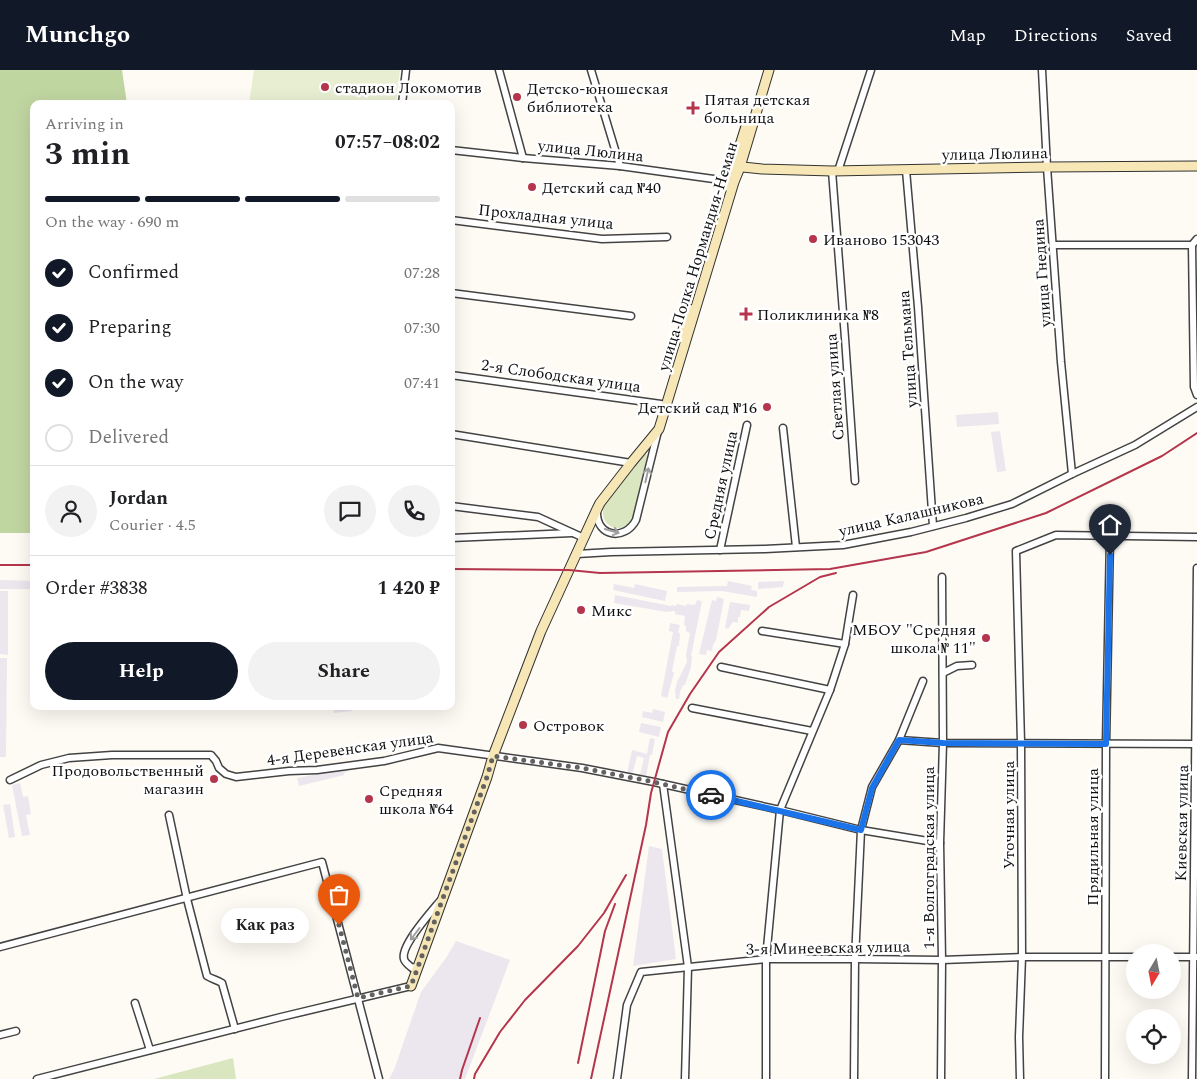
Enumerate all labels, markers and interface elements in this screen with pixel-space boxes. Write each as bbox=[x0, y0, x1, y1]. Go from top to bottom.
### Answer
text: Munchgo bbox=[25, 17, 130, 53]
text: Map bbox=[950, 22, 986, 49]
text: Directions bbox=[1014, 22, 1098, 49]
text: Saved bbox=[1126, 22, 1172, 49]
place label: стадион Локомотив bbox=[335, 76, 482, 100]
place label: Детско-юношеская библиотека bbox=[527, 77, 669, 119]
marker: стадион Локомотив bbox=[319, 81, 331, 93]
place label: Пятая детская больница bbox=[704, 88, 810, 130]
marker: Детско-юношеская библиотека bbox=[511, 91, 523, 103]
marker: Пятая детская больница bbox=[686, 101, 700, 115]
text: Arriving in bbox=[45, 112, 124, 136]
text: 07:57–08:02 bbox=[335, 128, 440, 157]
text: 3 min bbox=[45, 130, 130, 179]
street label: улица Люлина bbox=[536, 133, 645, 168]
street label: улица Полка Нормандия-Неман bbox=[651, 139, 744, 375]
street label: улица Люлина bbox=[941, 141, 1048, 167]
place label: Детский сад №40 bbox=[542, 176, 661, 200]
marker: Детский сад №40 bbox=[526, 181, 538, 193]
street label: Прохладная улица bbox=[477, 198, 615, 236]
text: On the way · 690 m bbox=[45, 210, 179, 234]
street label: улица Гнедина bbox=[1026, 218, 1058, 329]
place label: Иваново 153043 bbox=[823, 228, 939, 252]
marker: Иваново 153043 bbox=[807, 233, 819, 245]
text: Confirmed bbox=[88, 258, 179, 287]
icon: check bbox=[45, 259, 73, 287]
text: 07:28 bbox=[404, 261, 440, 285]
street label: улица Тельмана bbox=[892, 289, 924, 409]
place label: Поликлиника №8 bbox=[757, 303, 879, 327]
marker: Поликлиника №8 bbox=[739, 307, 753, 321]
text: Preparing bbox=[88, 313, 172, 342]
icon: check bbox=[45, 314, 73, 342]
text: 07:30 bbox=[404, 316, 440, 340]
street label: Светлая улица bbox=[819, 332, 851, 441]
street label: 2-я Слободская улица bbox=[479, 353, 642, 399]
text: On the way bbox=[88, 368, 184, 397]
icon: check bbox=[45, 369, 73, 397]
text: 07:41 bbox=[404, 371, 440, 395]
place label: Детский сад №16 bbox=[638, 396, 757, 420]
marker: Детский сад №16 bbox=[761, 401, 773, 413]
text: Delivered bbox=[88, 423, 169, 452]
street label: Средняя улица bbox=[698, 428, 744, 542]
one-way arrow bbox=[643, 467, 652, 483]
text: Jordan bbox=[109, 484, 168, 513]
button: person bbox=[45, 485, 97, 537]
button: chat bbox=[324, 485, 376, 537]
button: phone bbox=[388, 485, 440, 537]
street label: улица Калашникова bbox=[835, 487, 986, 544]
pin bbox=[1089, 504, 1131, 555]
icon: home bbox=[1096, 511, 1124, 539]
text: Courier · 4.5 bbox=[109, 513, 196, 537]
one-way arrow bbox=[604, 527, 620, 537]
text: Order #3838 bbox=[45, 574, 148, 603]
text: 1 420 ₽ bbox=[377, 574, 440, 603]
place label: Микс bbox=[591, 599, 632, 623]
marker: Микс bbox=[575, 604, 587, 616]
place label: МБОУ "Средняя школа № 11" bbox=[852, 618, 976, 660]
marker: МБОУ "Средняя школа № 11" bbox=[980, 632, 992, 644]
button: Help bbox=[45, 642, 238, 700]
button: Share bbox=[248, 642, 440, 700]
place label: Островок bbox=[533, 714, 605, 738]
marker: Островок bbox=[517, 719, 529, 731]
street label: 4-я Деревенская улица bbox=[265, 725, 435, 773]
place label: Продовольственный магазин bbox=[52, 759, 204, 801]
street label: Уточная улица bbox=[997, 761, 1021, 869]
street label: Киевская улица bbox=[1169, 764, 1195, 882]
street label: 1-я Волгоградская улица bbox=[917, 766, 941, 950]
street label: Прядильная улица bbox=[1081, 768, 1105, 906]
courier bbox=[686, 770, 736, 820]
marker: Продовольственный магазин bbox=[208, 773, 220, 785]
place label: Средняя школа №64 bbox=[379, 779, 454, 821]
icon: car bbox=[697, 781, 725, 809]
marker: Средняя школа №64 bbox=[363, 793, 375, 805]
pin bbox=[318, 874, 360, 925]
icon: bag bbox=[325, 881, 353, 909]
callout: Как раз bbox=[222, 908, 309, 942]
text: Как раз bbox=[235, 913, 295, 937]
one-way arrow bbox=[409, 927, 420, 940]
street label: 3-я Минеевская улица bbox=[746, 935, 911, 961]
north arrow bbox=[1126, 944, 1181, 999]
map controls bbox=[1126, 944, 1181, 1064]
button: locate bbox=[1126, 1009, 1181, 1064]

